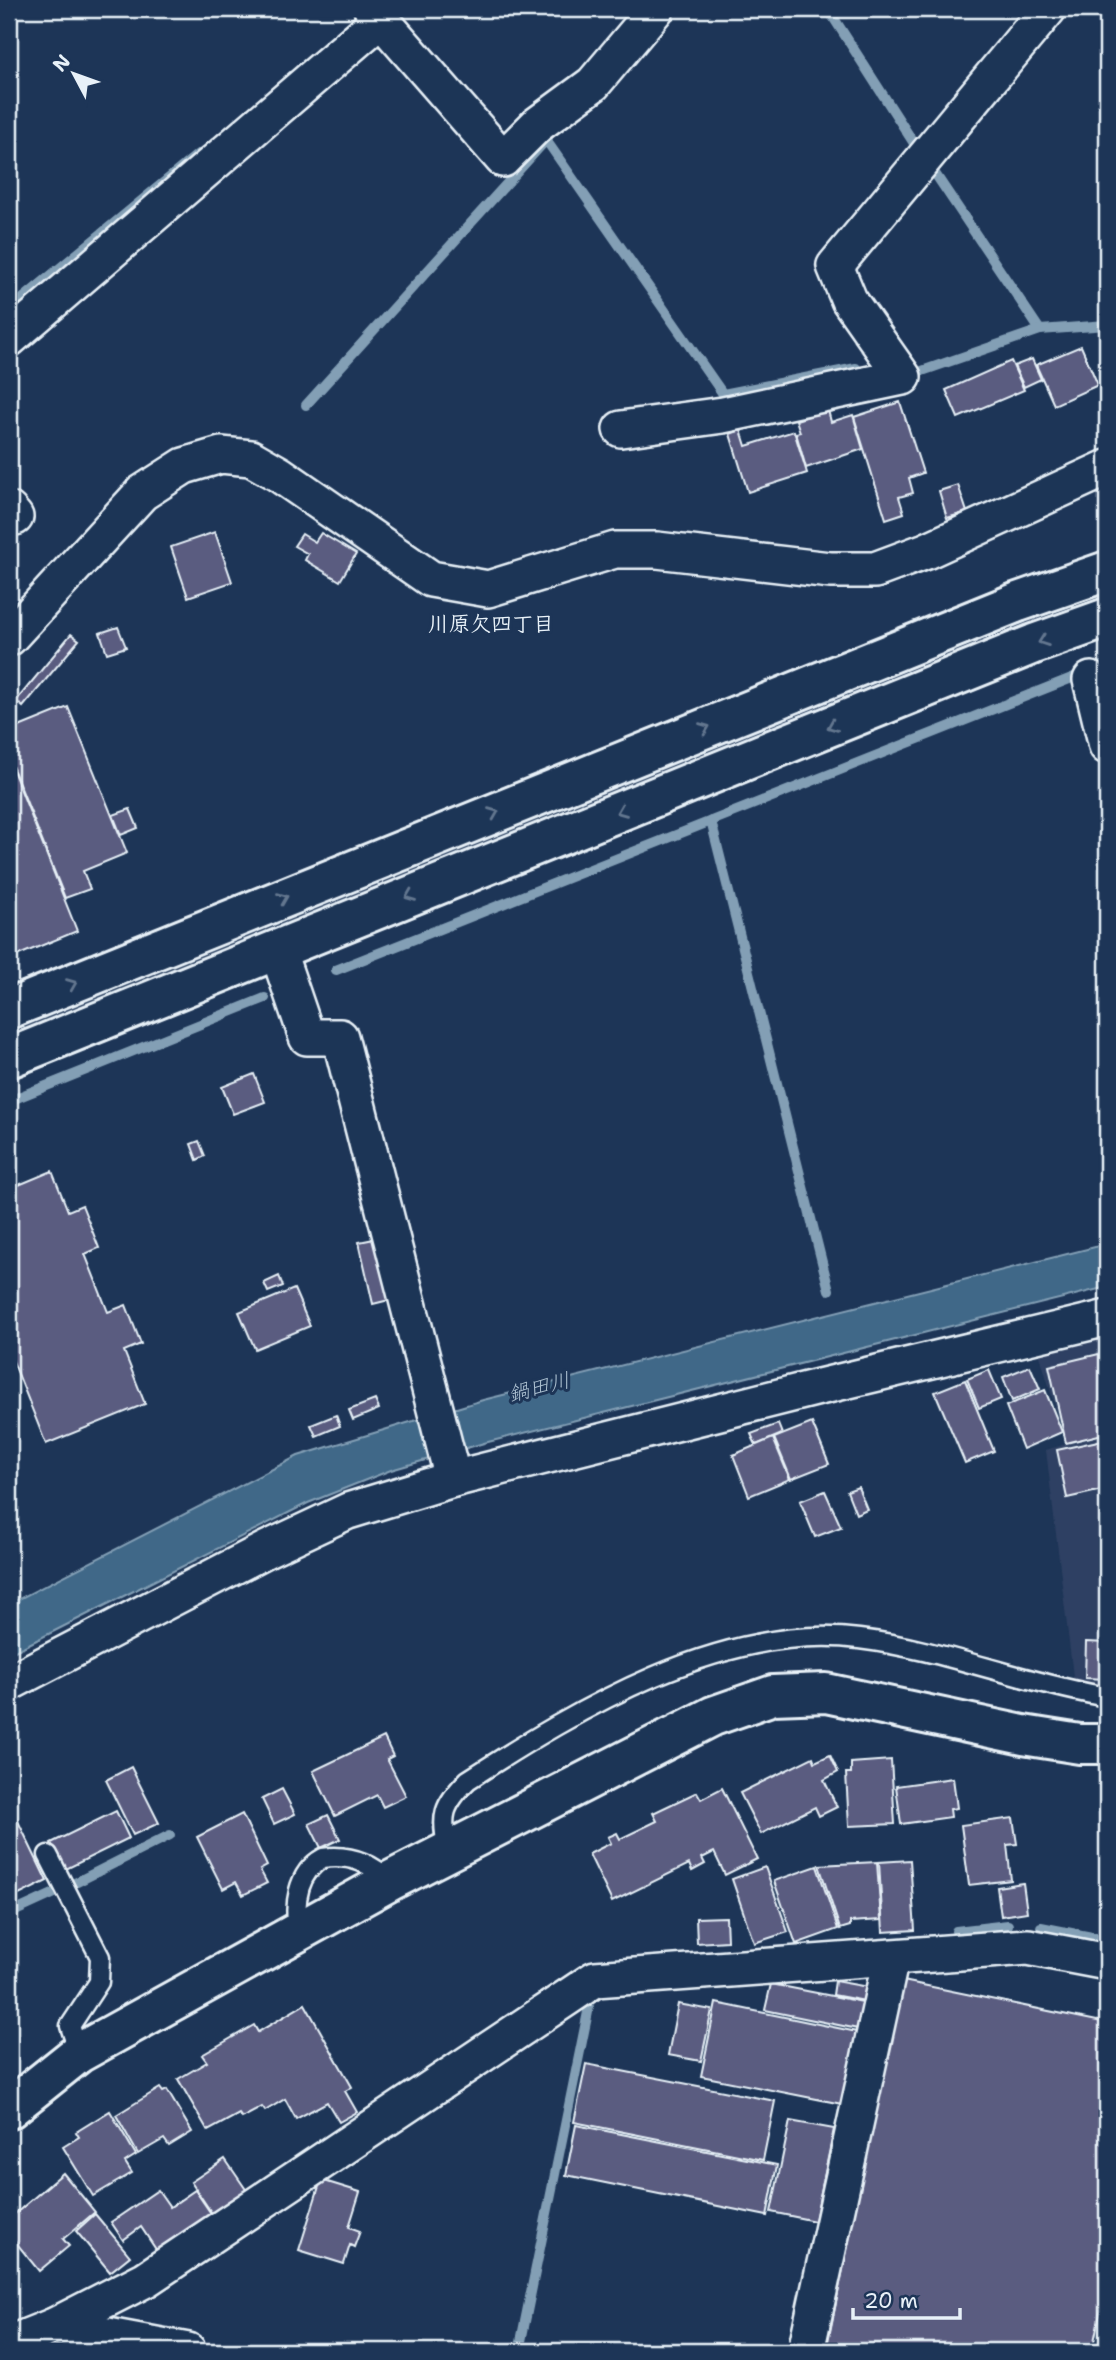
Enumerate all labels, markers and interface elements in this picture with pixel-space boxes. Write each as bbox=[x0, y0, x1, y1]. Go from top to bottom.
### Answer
north arrow bbox=[38, 38, 108, 108]
text: N bbox=[47, 49, 76, 77]
district label: 川原欠四丁目 bbox=[428, 610, 554, 638]
one-way arrow bbox=[1037, 633, 1049, 647]
one-way arrow bbox=[826, 717, 838, 731]
one-way arrow bbox=[698, 723, 710, 737]
one-way arrow bbox=[615, 802, 627, 816]
one-way arrow bbox=[487, 808, 499, 822]
one-way arrow bbox=[404, 888, 417, 902]
one-way arrow bbox=[276, 893, 288, 907]
one-way arrow bbox=[65, 978, 77, 992]
water label: 鍋田川 bbox=[505, 1366, 573, 1408]
scale bar bbox=[853, 2276, 960, 2320]
text: 20 m bbox=[864, 2287, 918, 2315]

